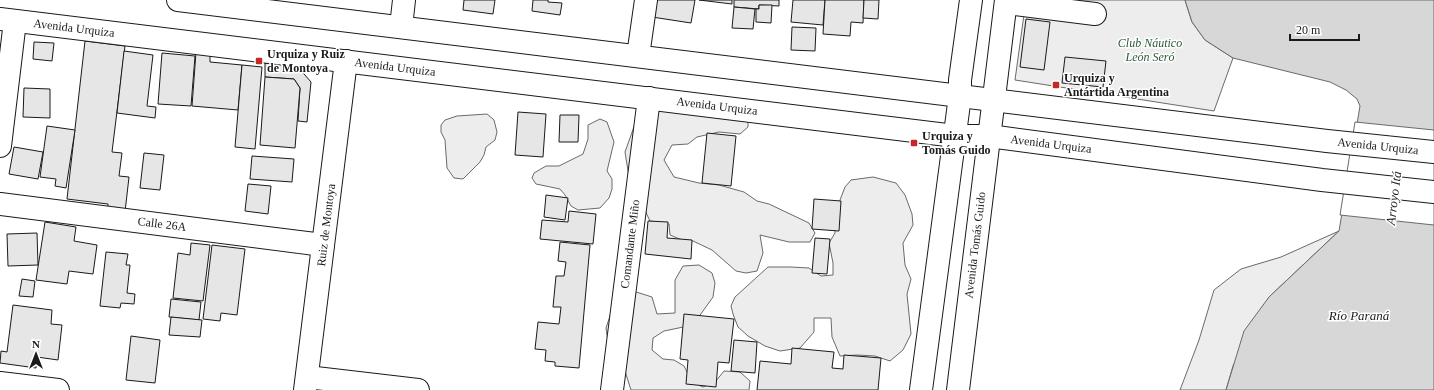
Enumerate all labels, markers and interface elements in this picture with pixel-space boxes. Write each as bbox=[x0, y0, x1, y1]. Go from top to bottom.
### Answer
street label: Avenida Urquiza bbox=[33, 16, 116, 40]
scale bar bbox=[1290, 16, 1359, 42]
text: 20 m bbox=[1296, 23, 1321, 37]
park label: Club Náutico León Seró bbox=[1118, 36, 1182, 64]
place label: Urquiza y Ruiz de Montoya bbox=[267, 47, 345, 75]
street label: Avenida Urquiza bbox=[354, 55, 437, 79]
marker: Urquiza y Ruiz de Montoya bbox=[254, 56, 264, 66]
place label: Urquiza y Antártida Argentina bbox=[1064, 71, 1169, 99]
marker: Urquiza y Antártida Argentina bbox=[1051, 80, 1061, 90]
street label: Avenida Urquiza bbox=[676, 94, 759, 118]
place label: Urquiza y Tomás Guido bbox=[922, 129, 991, 157]
street label: Avenida Urquiza bbox=[1010, 132, 1093, 156]
street label: Avenida Urquiza bbox=[1337, 135, 1420, 157]
marker: Urquiza y Tomás Guido bbox=[909, 138, 919, 148]
water label: Arroyo Itá bbox=[1383, 170, 1404, 227]
street label: Ruiz de Montoya bbox=[314, 182, 338, 267]
street label: Avenida Tomás Guido bbox=[962, 191, 988, 299]
street label: Comandante Miño bbox=[618, 199, 642, 289]
street label: Calle 26A bbox=[137, 214, 187, 234]
water label: Río Paraná bbox=[1328, 308, 1390, 323]
north arrow bbox=[16, 334, 56, 374]
text: N bbox=[32, 338, 40, 350]

